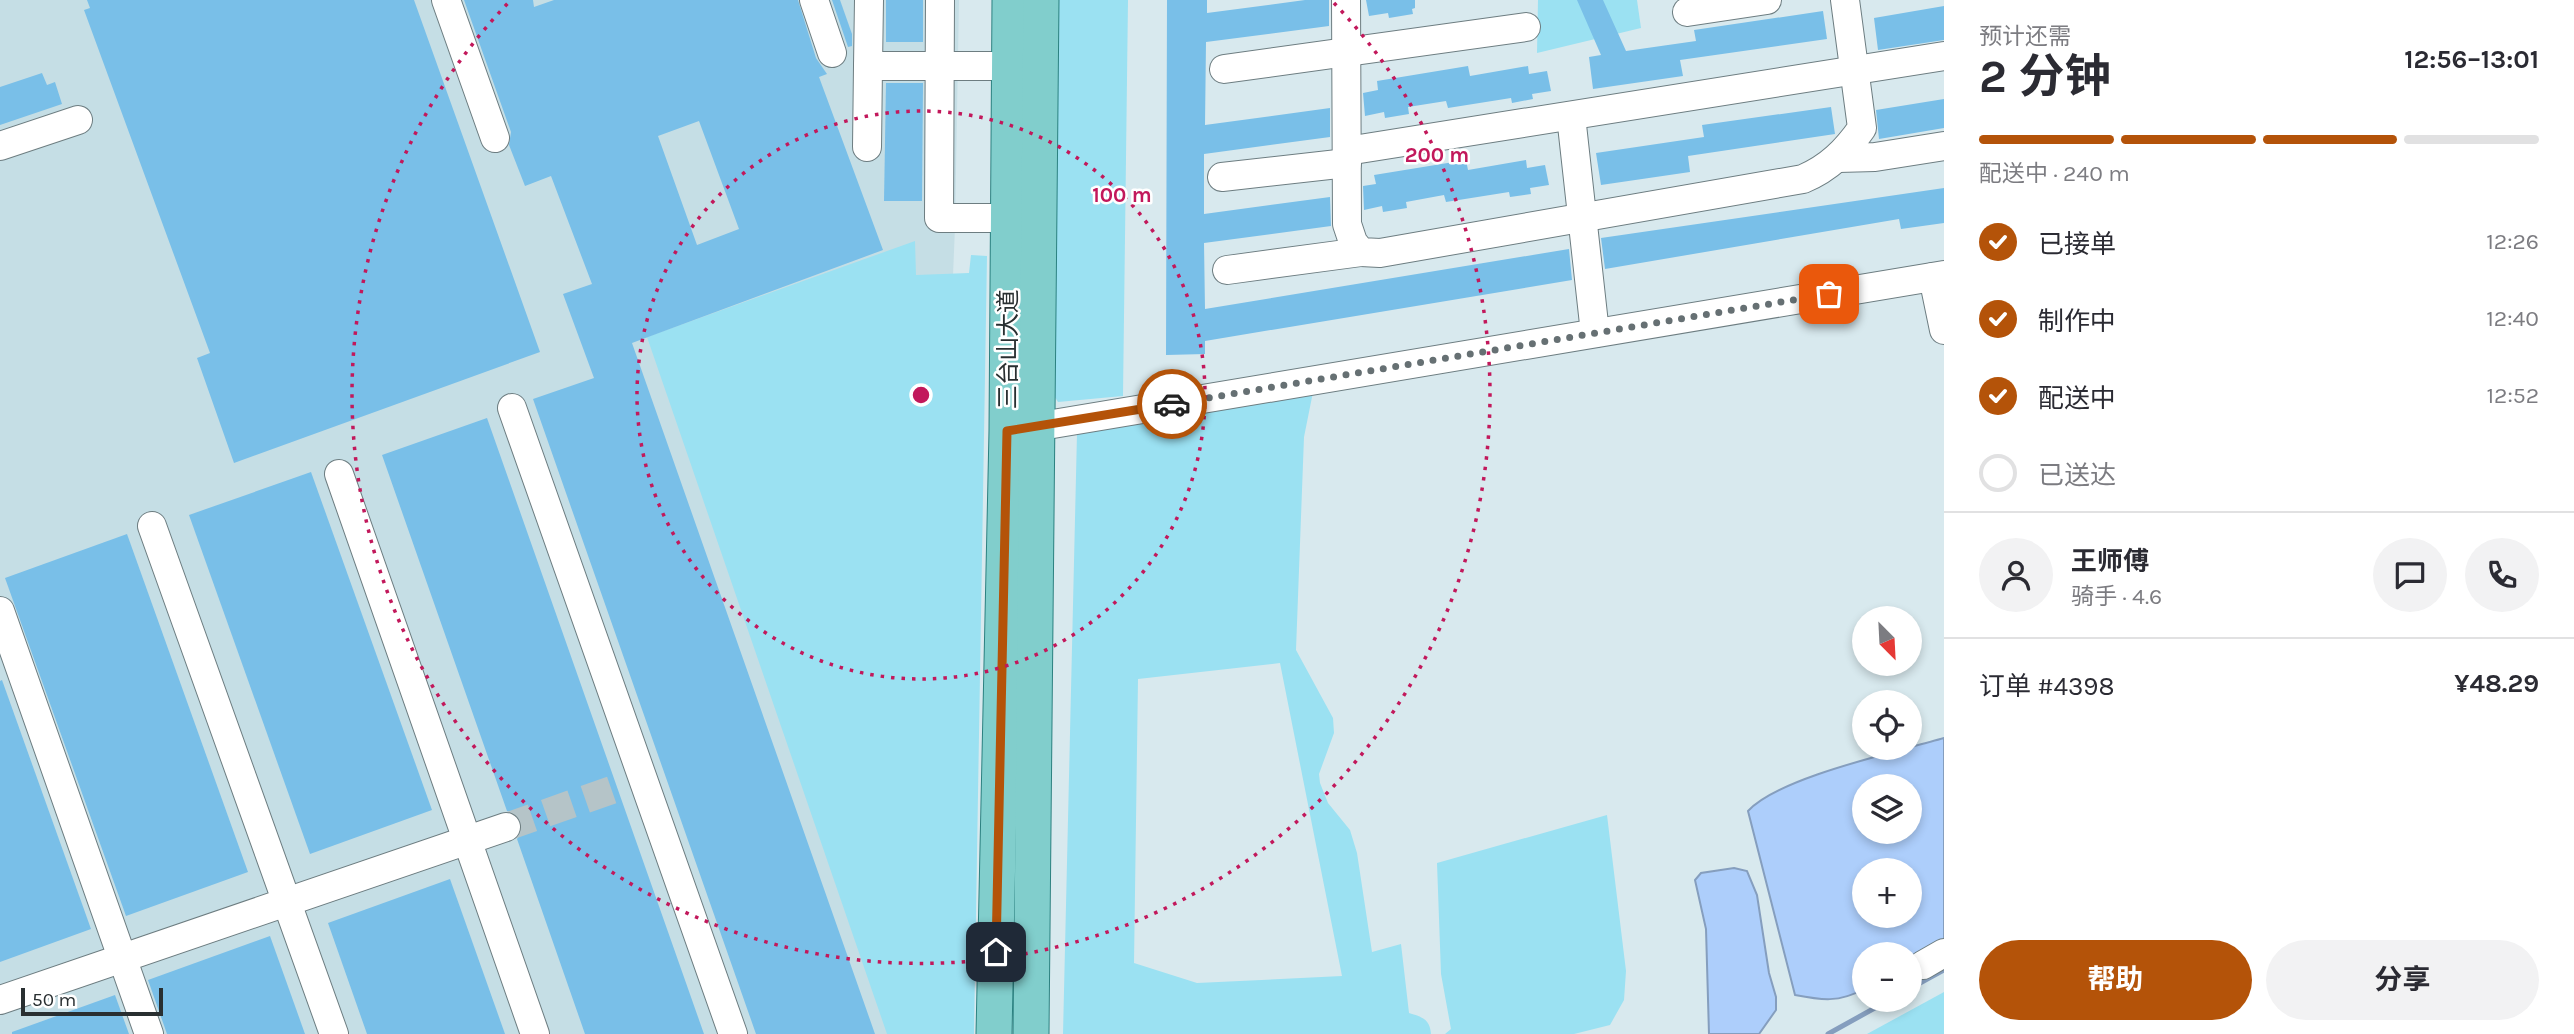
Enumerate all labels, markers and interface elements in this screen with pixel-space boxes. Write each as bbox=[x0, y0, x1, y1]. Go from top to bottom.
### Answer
text: 预计还需 bbox=[1979, 23, 2071, 50]
text: 12:56–13:01 bbox=[2404, 44, 2539, 75]
text: 2 分钟 bbox=[1979, 50, 2110, 104]
text: 200 m bbox=[1405, 143, 1469, 167]
text: 配送中 · 240 m bbox=[1979, 160, 2130, 187]
text: 100 m bbox=[1092, 183, 1152, 207]
icon: check bbox=[1979, 223, 2017, 261]
text: 12:26 bbox=[2486, 228, 2539, 255]
text: 已接单 bbox=[2038, 229, 2116, 260]
pin bbox=[1799, 264, 1859, 324]
icon: bag bbox=[1810, 275, 1848, 313]
street label: 三台山大道 bbox=[994, 289, 1022, 409]
icon: check bbox=[1979, 300, 2017, 338]
text: 12:40 bbox=[2486, 305, 2539, 332]
text: 制作中 bbox=[2038, 306, 2116, 337]
courier bbox=[1137, 369, 1207, 439]
icon: check bbox=[1979, 377, 2017, 415]
text: 12:52 bbox=[2486, 382, 2539, 409]
centre of rings bbox=[909, 383, 933, 407]
text: 配送中 bbox=[2038, 383, 2116, 414]
icon: car bbox=[1153, 385, 1191, 423]
text: 已送达 bbox=[2038, 460, 2116, 491]
button: person bbox=[1979, 538, 2053, 612]
button: chat bbox=[2373, 538, 2447, 612]
button: phone bbox=[2465, 538, 2539, 612]
text: 王师傅 bbox=[2071, 546, 2149, 577]
text: 骑手 · 4.6 bbox=[2071, 583, 2162, 610]
north arrow bbox=[1852, 606, 1922, 676]
map controls bbox=[1852, 606, 1922, 1012]
text: ¥48.29 bbox=[2454, 668, 2539, 699]
text: 订单 #4398 bbox=[1979, 671, 2114, 702]
button: locate bbox=[1852, 690, 1922, 760]
button: layers bbox=[1852, 774, 1922, 844]
button: + bbox=[1852, 858, 1922, 928]
pin bbox=[966, 922, 1026, 982]
icon: home bbox=[977, 933, 1015, 971]
button: 帮助 bbox=[1979, 940, 2252, 1020]
button: 分享 bbox=[2266, 940, 2539, 1020]
button: − bbox=[1852, 942, 1922, 1012]
scale bar bbox=[21, 985, 163, 1017]
text: 50 m bbox=[32, 989, 76, 1011]

